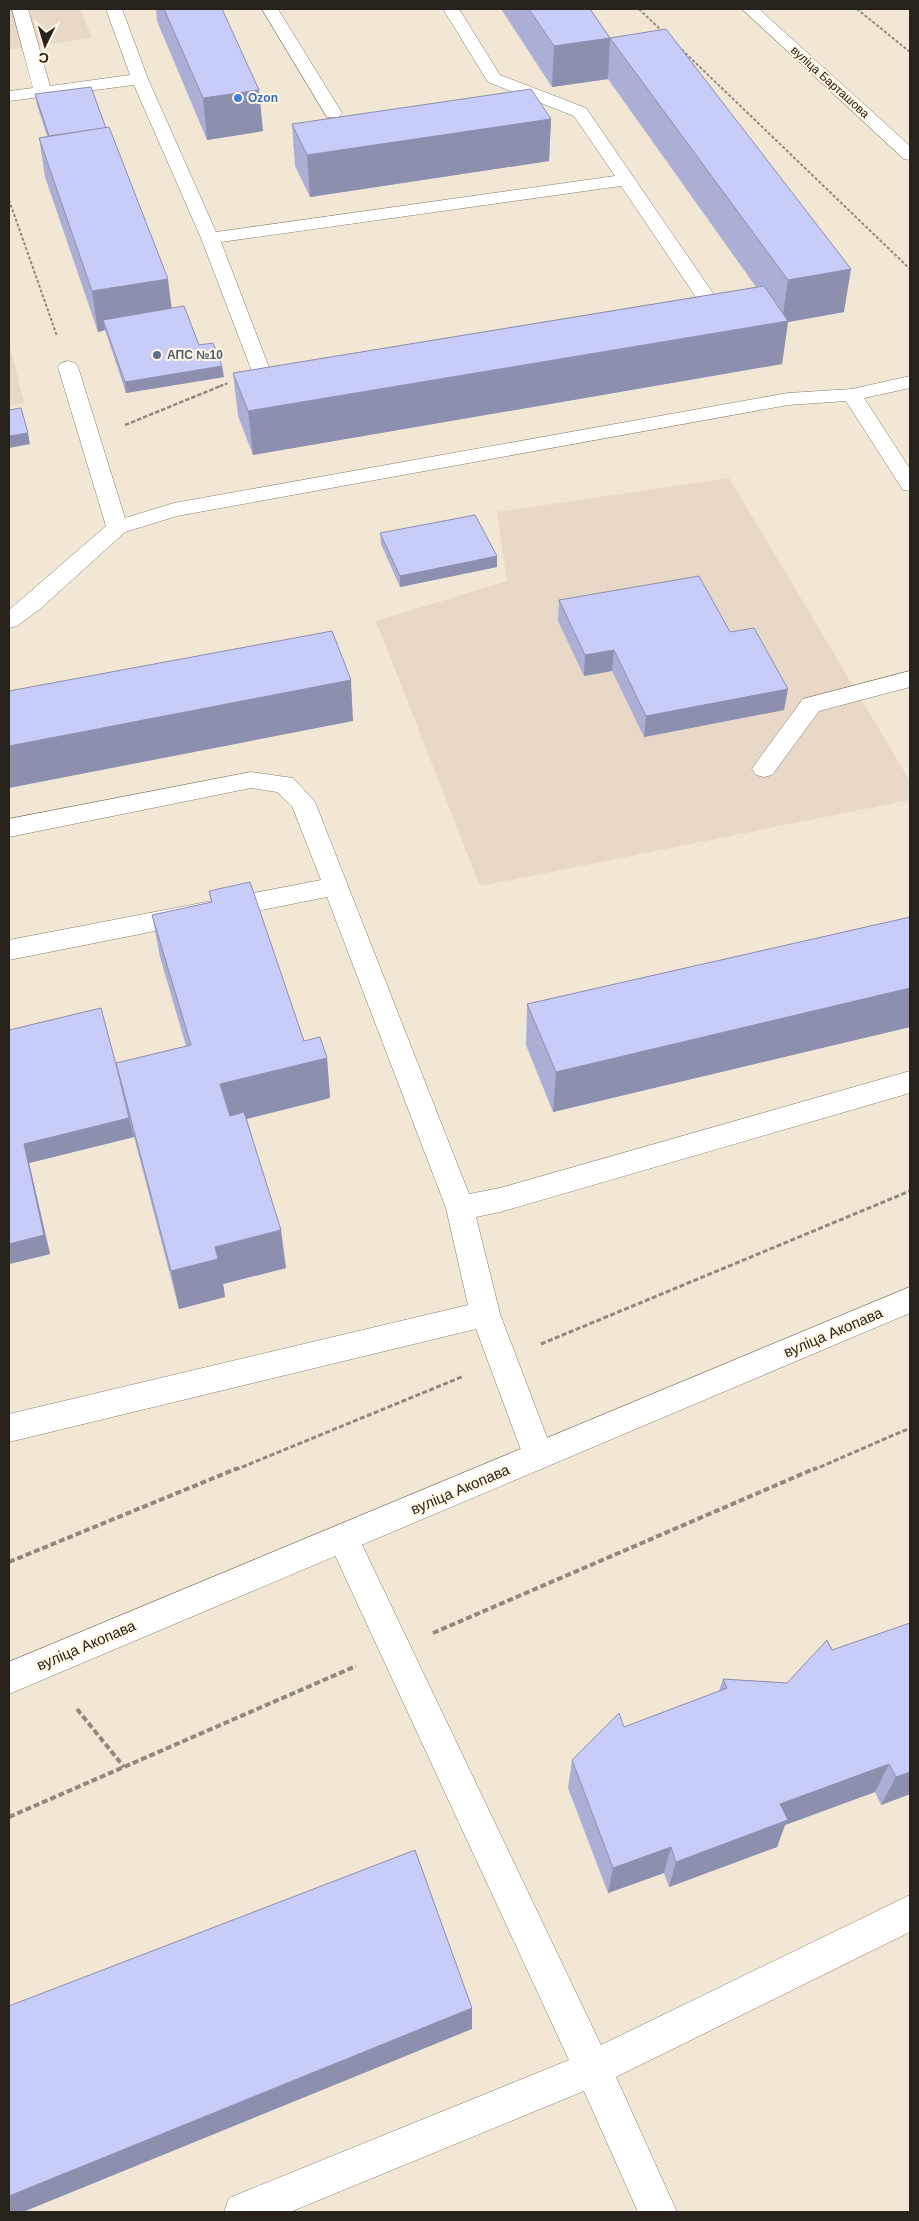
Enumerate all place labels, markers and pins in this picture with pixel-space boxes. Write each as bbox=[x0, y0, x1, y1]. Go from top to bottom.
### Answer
place label: Ozon bbox=[248, 91, 278, 105]
marker: Ozon bbox=[232, 92, 244, 104]
place label: АПС №10 bbox=[167, 348, 223, 362]
marker: АПС №10 bbox=[151, 349, 163, 361]

